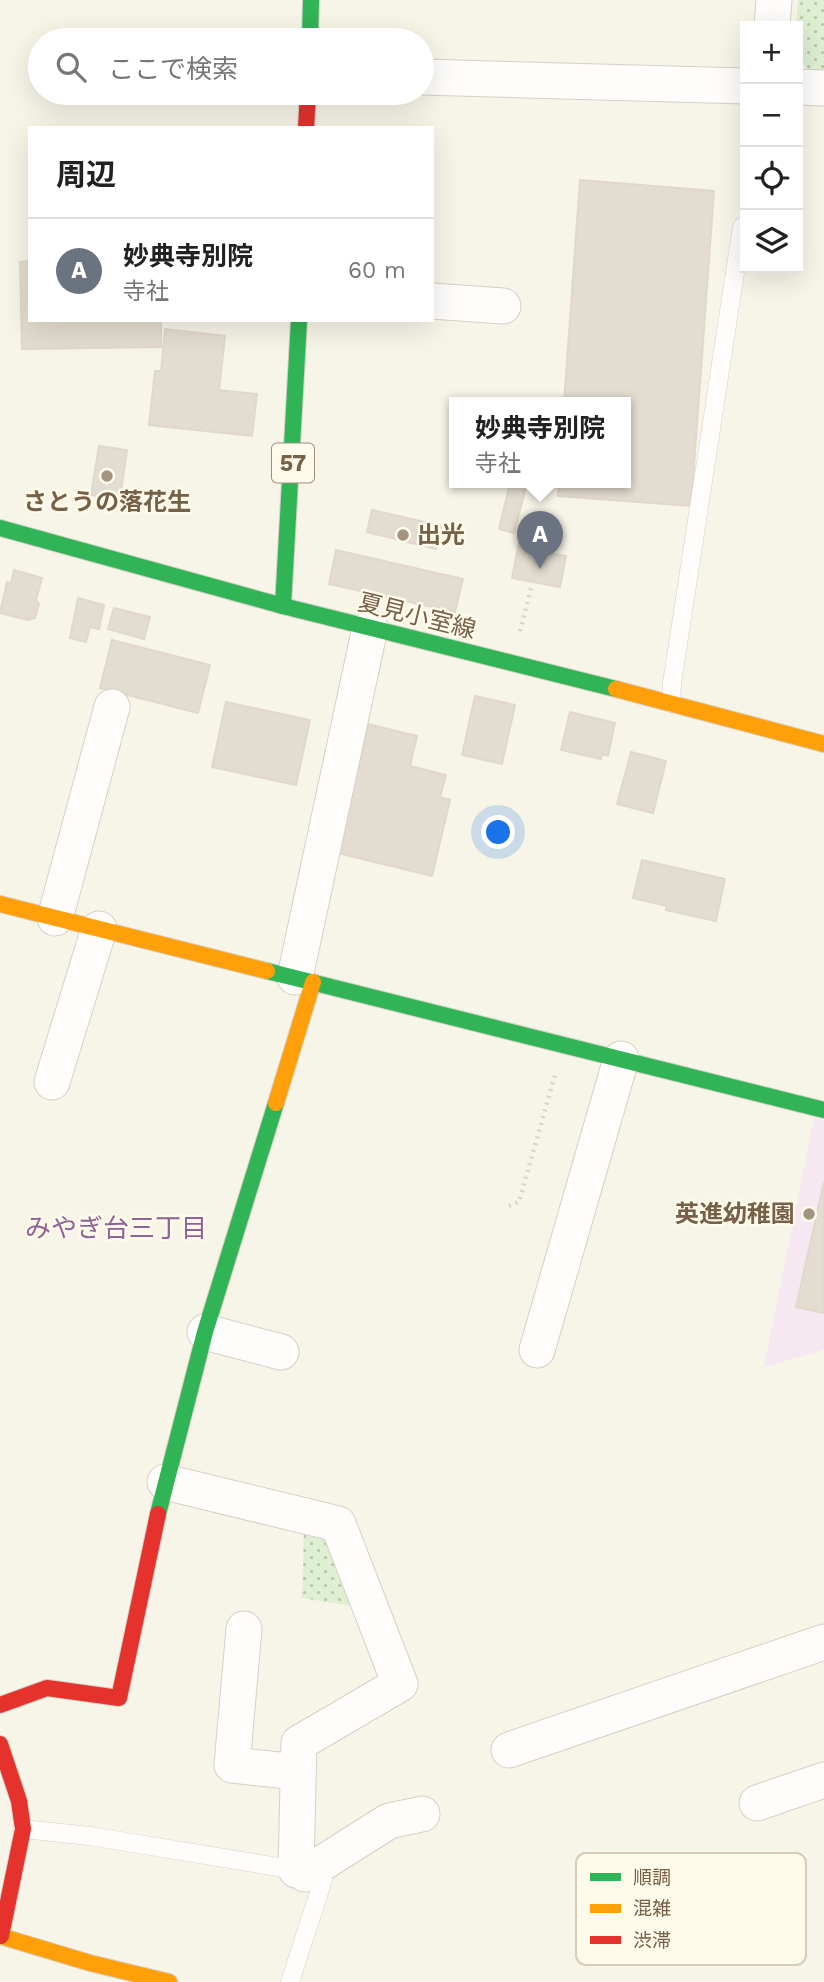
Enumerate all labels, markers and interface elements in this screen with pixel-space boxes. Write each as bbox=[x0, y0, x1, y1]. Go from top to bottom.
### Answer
map controls bbox=[740, 21, 803, 273]
button: + bbox=[740, 21, 803, 84]
search box bbox=[28, 28, 434, 105]
icon: search bbox=[52, 48, 90, 86]
text: ここで検索 bbox=[108, 54, 238, 84]
button: − bbox=[740, 84, 803, 147]
button: locate bbox=[740, 147, 803, 210]
text: 周辺 bbox=[56, 157, 116, 192]
button: layers bbox=[740, 210, 803, 273]
text: 妙典寺別院 bbox=[123, 241, 253, 271]
text: A bbox=[71, 257, 87, 284]
text: 60 m bbox=[348, 257, 406, 284]
text: 寺社 bbox=[123, 278, 169, 305]
popup bbox=[449, 397, 631, 488]
text: 妙典寺別院 bbox=[475, 413, 605, 443]
road number: 57 bbox=[272, 444, 314, 482]
text: 寺社 bbox=[475, 450, 521, 477]
marker: さとうの落花生 bbox=[99, 468, 115, 484]
place label: さとうの落花生 bbox=[23, 488, 191, 516]
pin: A bbox=[517, 511, 563, 569]
place label: 出光 bbox=[417, 521, 465, 549]
marker: 出光 bbox=[395, 527, 411, 543]
street label: 夏見小室線 bbox=[355, 588, 479, 644]
your location bbox=[481, 815, 515, 849]
place label: 英進幼稚園 bbox=[675, 1200, 795, 1228]
marker: 英進幼稚園 bbox=[801, 1206, 817, 1222]
district label: みやぎ台三丁目 bbox=[25, 1213, 207, 1243]
legend bbox=[576, 1853, 806, 1965]
text: 順調 bbox=[633, 1866, 671, 1889]
text: 混雑 bbox=[633, 1897, 671, 1920]
text: 渋滞 bbox=[633, 1929, 671, 1952]

